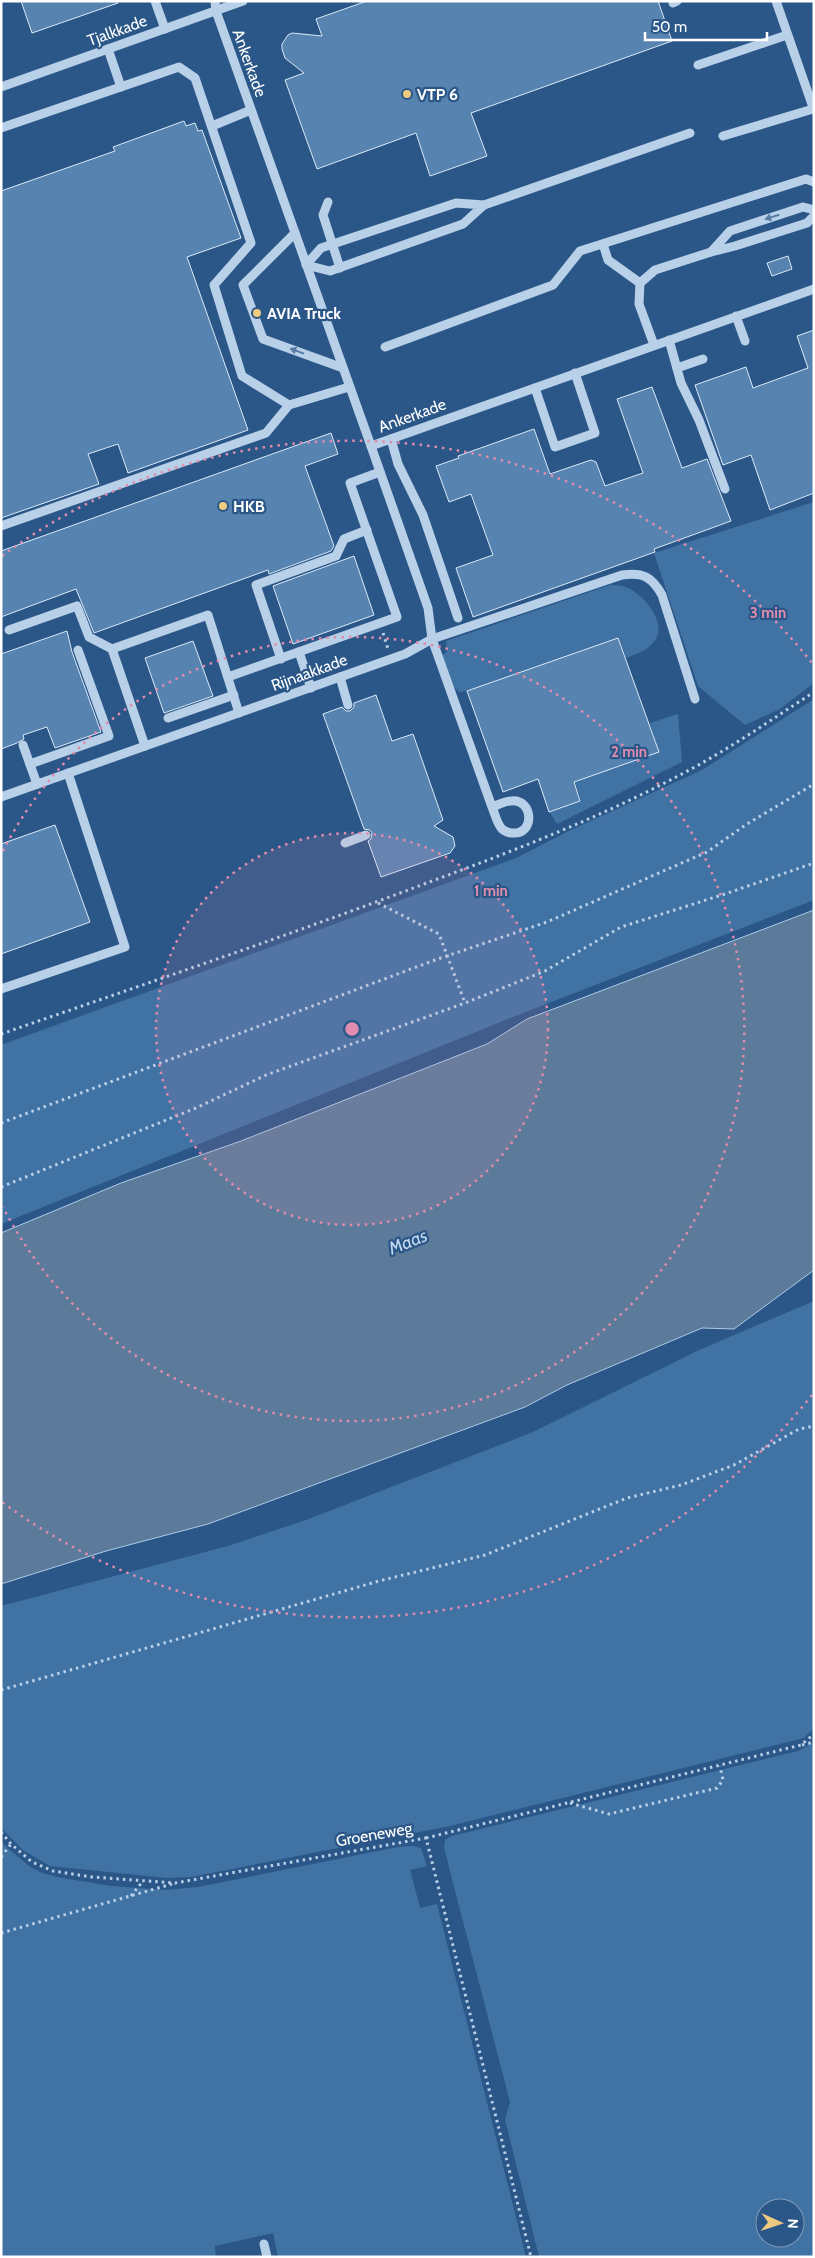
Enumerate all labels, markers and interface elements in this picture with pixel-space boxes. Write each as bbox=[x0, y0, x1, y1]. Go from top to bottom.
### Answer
scale bar bbox=[645, 10, 768, 42]
street label: Tjalkkade bbox=[85, 11, 150, 50]
text: 50 m bbox=[652, 18, 687, 36]
street label: Ankerkade bbox=[229, 27, 271, 100]
place label: VTP 6 bbox=[417, 85, 458, 104]
marker: VTP 6 bbox=[401, 88, 413, 100]
one-way arrow bbox=[764, 214, 779, 222]
place label: AVIA Truck bbox=[267, 304, 341, 323]
marker: AVIA Truck bbox=[251, 307, 263, 319]
one-way arrow bbox=[289, 347, 304, 355]
street label: Ankerkade bbox=[376, 394, 449, 436]
place label: HKB bbox=[233, 497, 265, 516]
marker: HKB bbox=[217, 500, 229, 512]
text: 3 min bbox=[750, 604, 786, 622]
street label: Rijnaakkade bbox=[269, 650, 350, 695]
text: 2 min bbox=[611, 743, 647, 761]
text: 1 min bbox=[474, 882, 508, 900]
centre of rings bbox=[343, 1020, 361, 1038]
water label: Maas bbox=[384, 1224, 431, 1260]
street label: Groeneweg bbox=[334, 1818, 415, 1851]
north arrow bbox=[755, 2198, 805, 2248]
text: N bbox=[784, 2218, 802, 2229]

